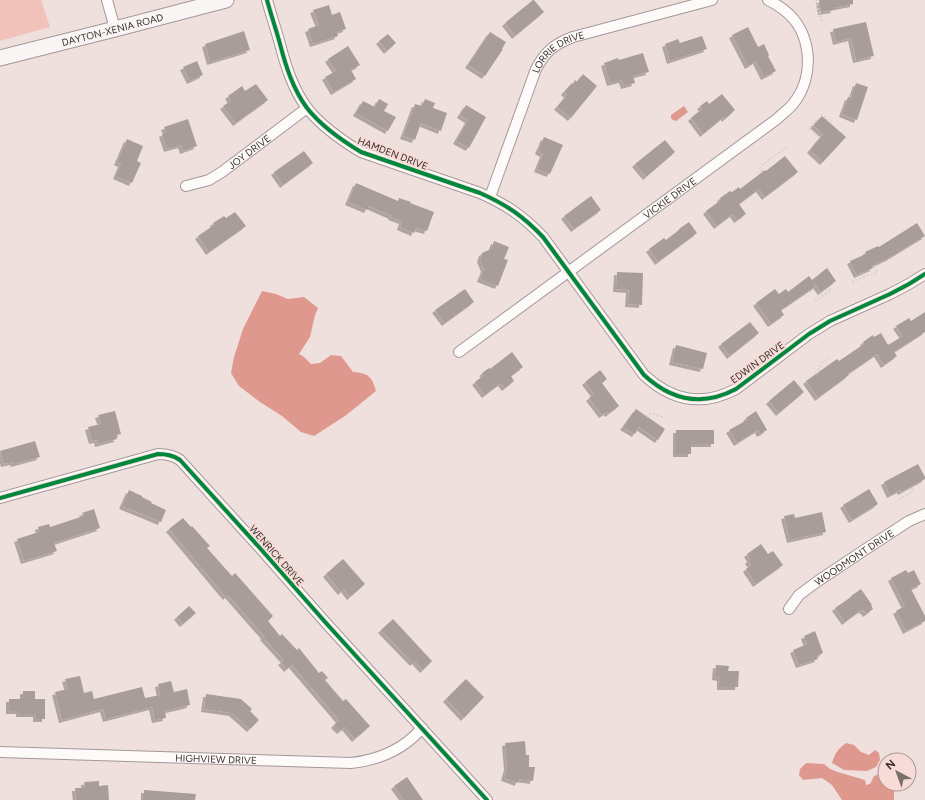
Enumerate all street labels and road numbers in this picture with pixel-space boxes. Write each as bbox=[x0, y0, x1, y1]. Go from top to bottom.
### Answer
street label: DAYTON-XENIA ROAD bbox=[60, 11, 165, 49]
street label: LORRIE DRIVE bbox=[529, 28, 586, 75]
street label: JOY DRIVE bbox=[226, 132, 273, 172]
street label: HAMDEN DRIVE bbox=[356, 134, 430, 173]
street label: VICKIE DRIVE bbox=[641, 174, 699, 222]
street label: EDWIN DRIVE bbox=[728, 338, 787, 386]
street label: WENRICK DRIVE bbox=[247, 522, 307, 589]
street label: WOODMONT DRIVE bbox=[812, 527, 897, 589]
street label: HIGHVIEW DRIVE bbox=[175, 751, 257, 767]

